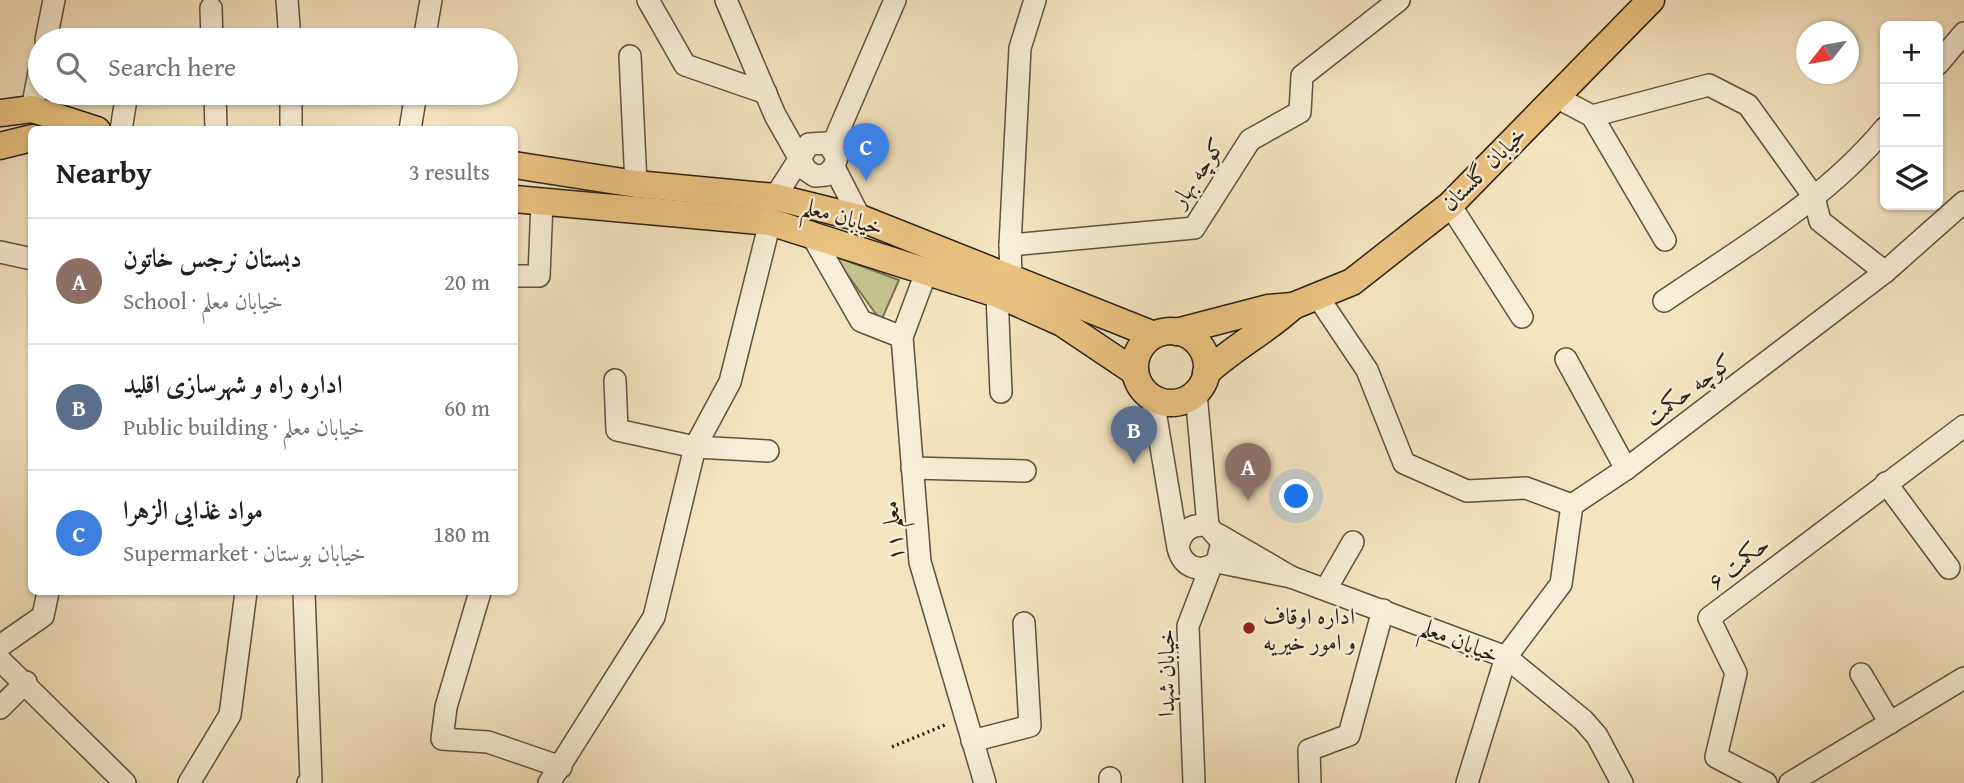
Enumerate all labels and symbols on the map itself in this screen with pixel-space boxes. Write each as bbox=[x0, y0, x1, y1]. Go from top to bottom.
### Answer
north arrow bbox=[1796, 21, 1859, 84]
street label: خیابان گلستان bbox=[1433, 118, 1533, 218]
pin: C bbox=[843, 123, 889, 181]
street label: کوچه بهار bbox=[1161, 131, 1232, 215]
street label: خیابان معلم bbox=[797, 189, 887, 250]
street label: کوچه حکمت bbox=[1637, 345, 1739, 433]
pin: B bbox=[1111, 406, 1157, 464]
pin: A bbox=[1225, 443, 1271, 501]
your location bbox=[1279, 479, 1313, 513]
street label: معلم ۱۱ bbox=[872, 498, 919, 563]
street label: حکمت ۶ bbox=[1700, 527, 1776, 597]
place label: اداره اوقاف و امور خیریه bbox=[1263, 599, 1356, 658]
street label: خیابان معلم bbox=[1413, 609, 1504, 677]
marker: اداره اوقاف و امور خیریه bbox=[1241, 620, 1257, 636]
street label: خیابان شهدا bbox=[1149, 629, 1182, 717]

